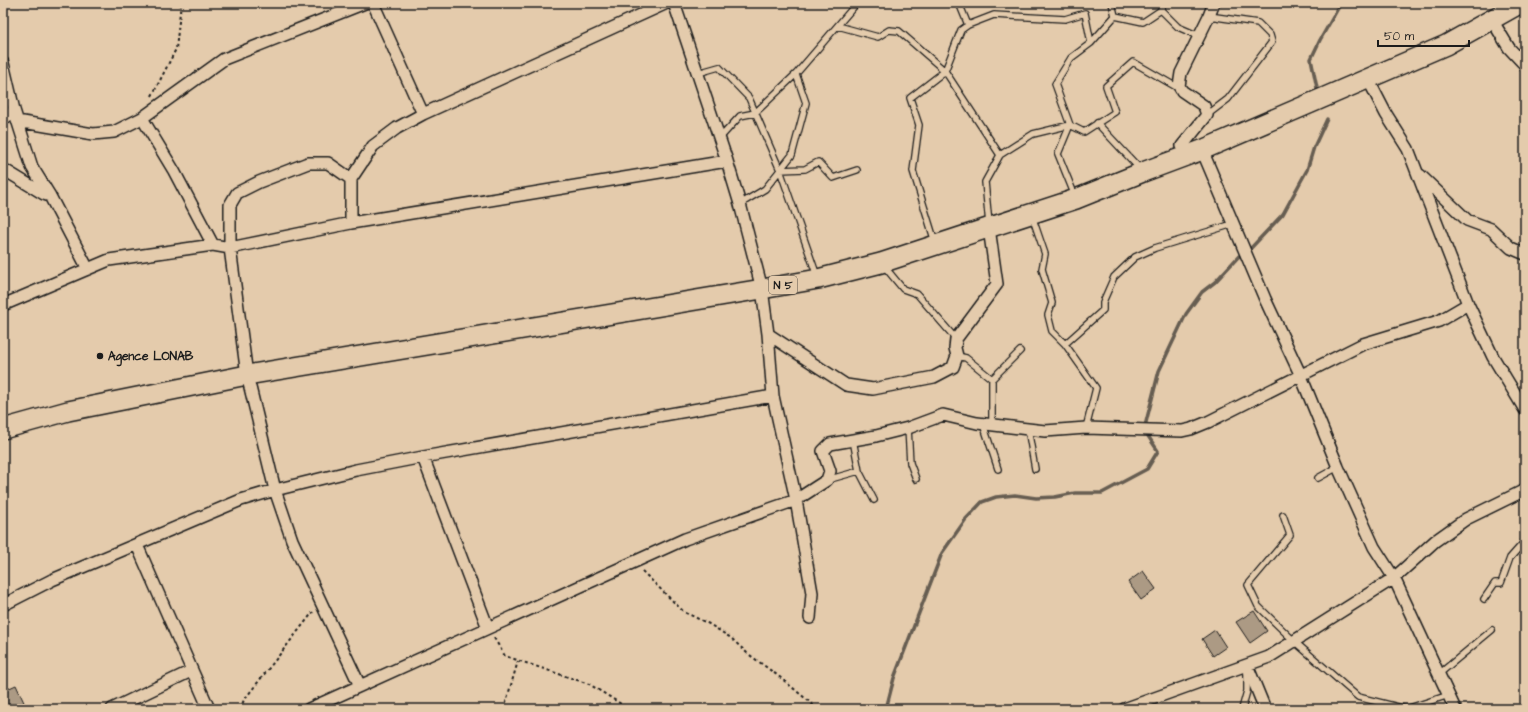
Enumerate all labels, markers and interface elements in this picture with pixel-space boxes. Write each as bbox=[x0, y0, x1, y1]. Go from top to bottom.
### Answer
scale bar bbox=[1378, 22, 1469, 48]
text: 50 m bbox=[1384, 28, 1415, 45]
road number: N 5 bbox=[769, 276, 797, 294]
place label: Agence LONAB bbox=[108, 348, 194, 367]
marker: Agence LONAB bbox=[95, 351, 105, 361]

